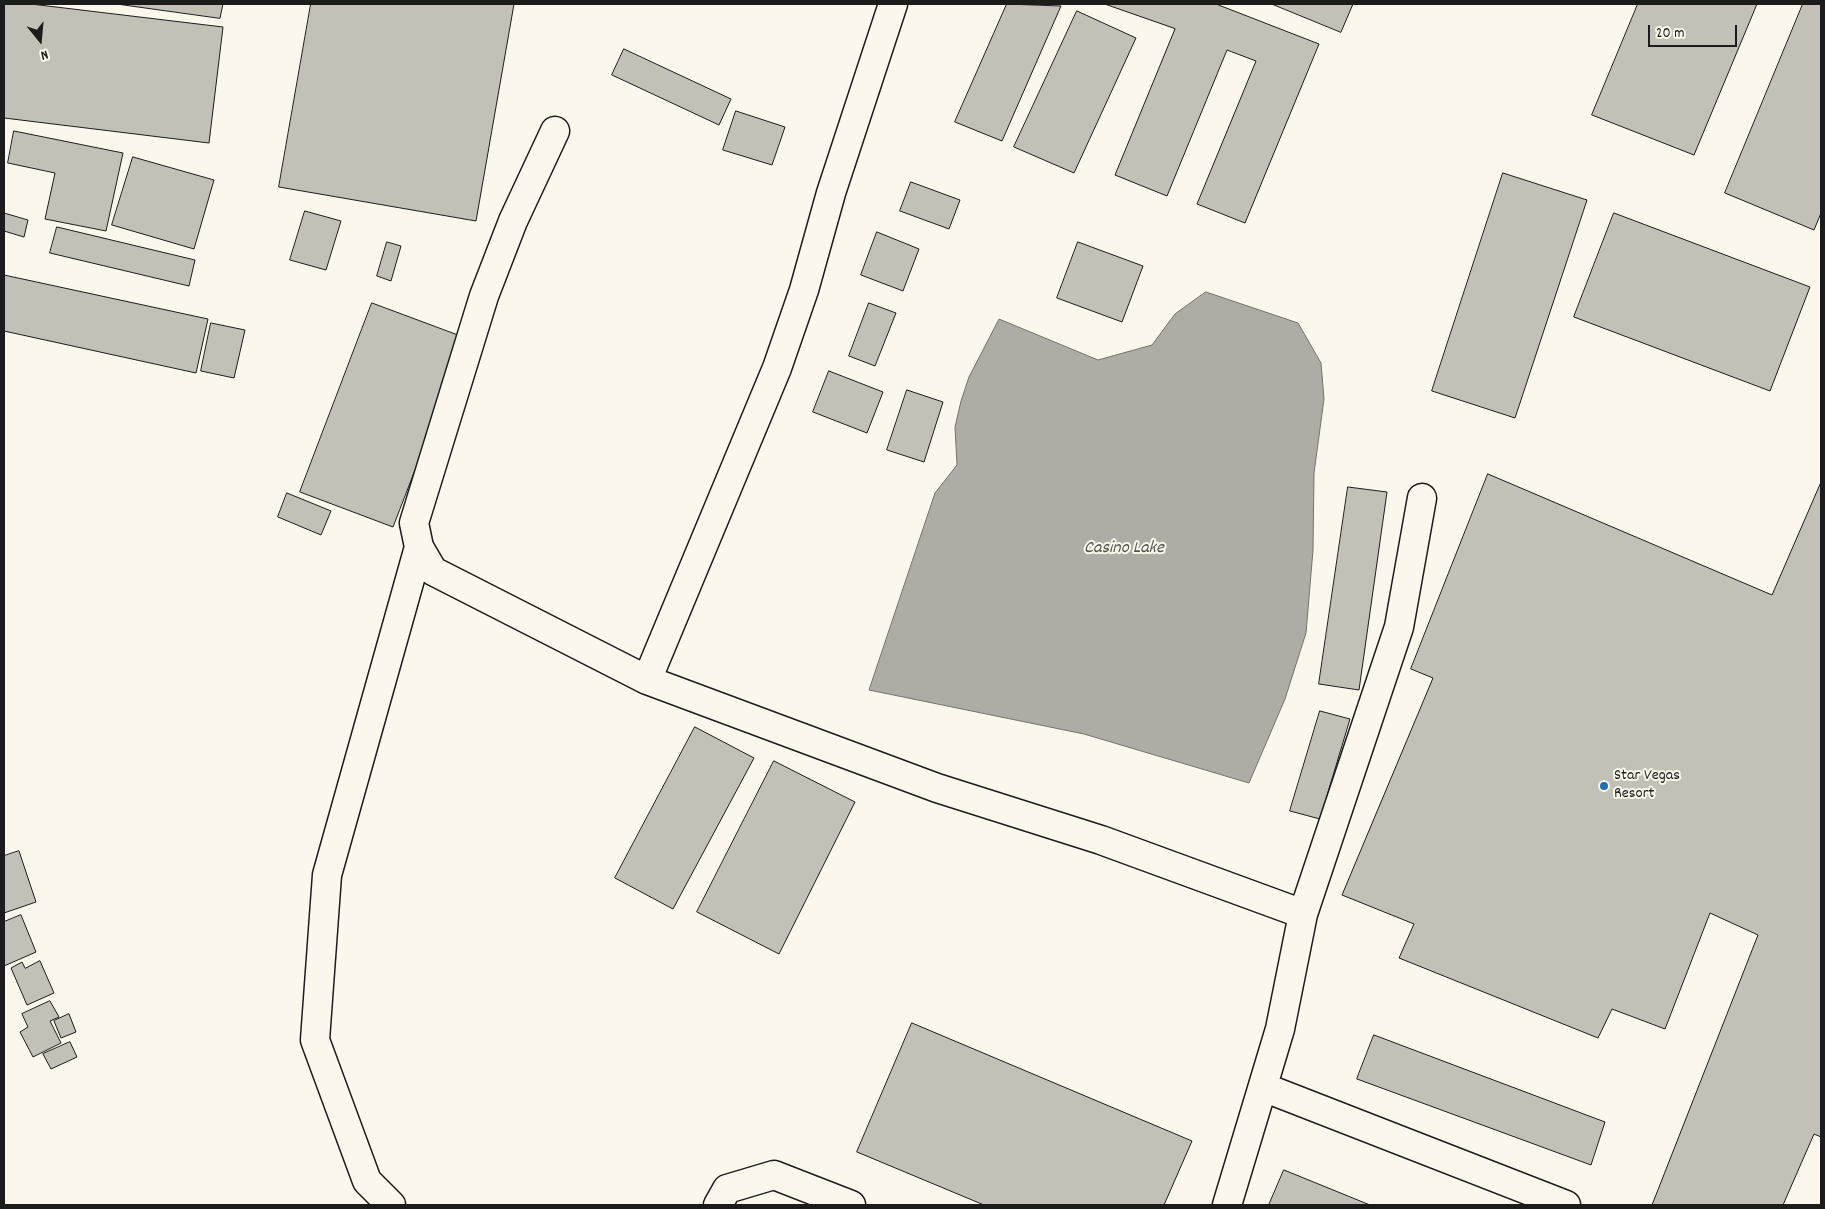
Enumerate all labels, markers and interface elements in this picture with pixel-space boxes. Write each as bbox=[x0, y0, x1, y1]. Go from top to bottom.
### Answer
north arrow bbox=[15, 15, 65, 65]
scale bar bbox=[1650, 15, 1739, 47]
text: 20 m bbox=[1656, 23, 1684, 45]
text: N bbox=[38, 44, 51, 65]
water label: Casino Lake bbox=[1084, 539, 1164, 561]
place label: Star Vegas Resort bbox=[1614, 767, 1680, 805]
marker: Star Vegas Resort bbox=[1598, 780, 1610, 792]

